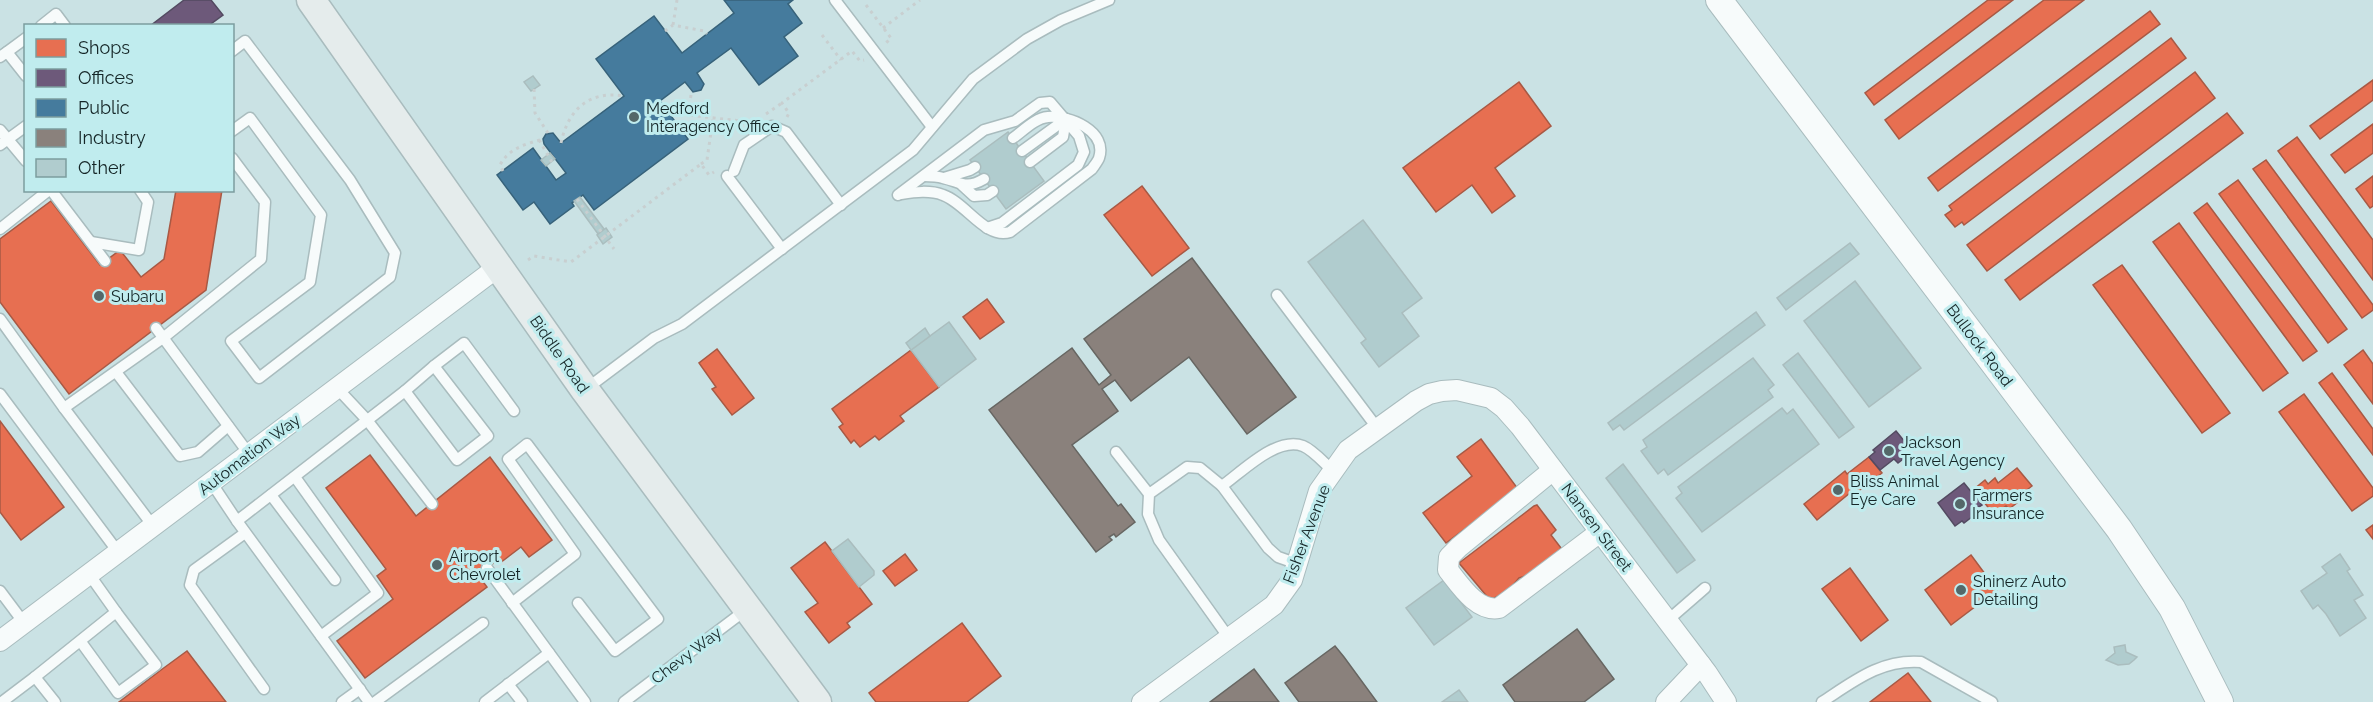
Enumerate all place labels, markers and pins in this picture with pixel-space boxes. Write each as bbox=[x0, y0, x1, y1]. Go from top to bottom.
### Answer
place label: Medford Interagency Office bbox=[646, 99, 780, 136]
marker: Medford Interagency Office bbox=[627, 110, 641, 124]
place label: Subaru bbox=[111, 287, 164, 306]
marker: Subaru bbox=[92, 289, 106, 303]
place label: Jackson Travel Agency bbox=[1901, 433, 2005, 470]
marker: Jackson Travel Agency bbox=[1882, 444, 1896, 458]
place label: Bliss Animal Eye Care bbox=[1850, 472, 1940, 509]
marker: Bliss Animal Eye Care bbox=[1831, 483, 1845, 497]
place label: Farmers Insurance bbox=[1972, 486, 2044, 523]
marker: Farmers Insurance bbox=[1953, 497, 1967, 511]
place label: Airport Chevrolet bbox=[449, 547, 522, 584]
marker: Airport Chevrolet bbox=[430, 558, 444, 572]
place label: Shinerz Auto Detailing bbox=[1973, 572, 2066, 609]
marker: Shinerz Auto Detailing bbox=[1954, 583, 1968, 597]

